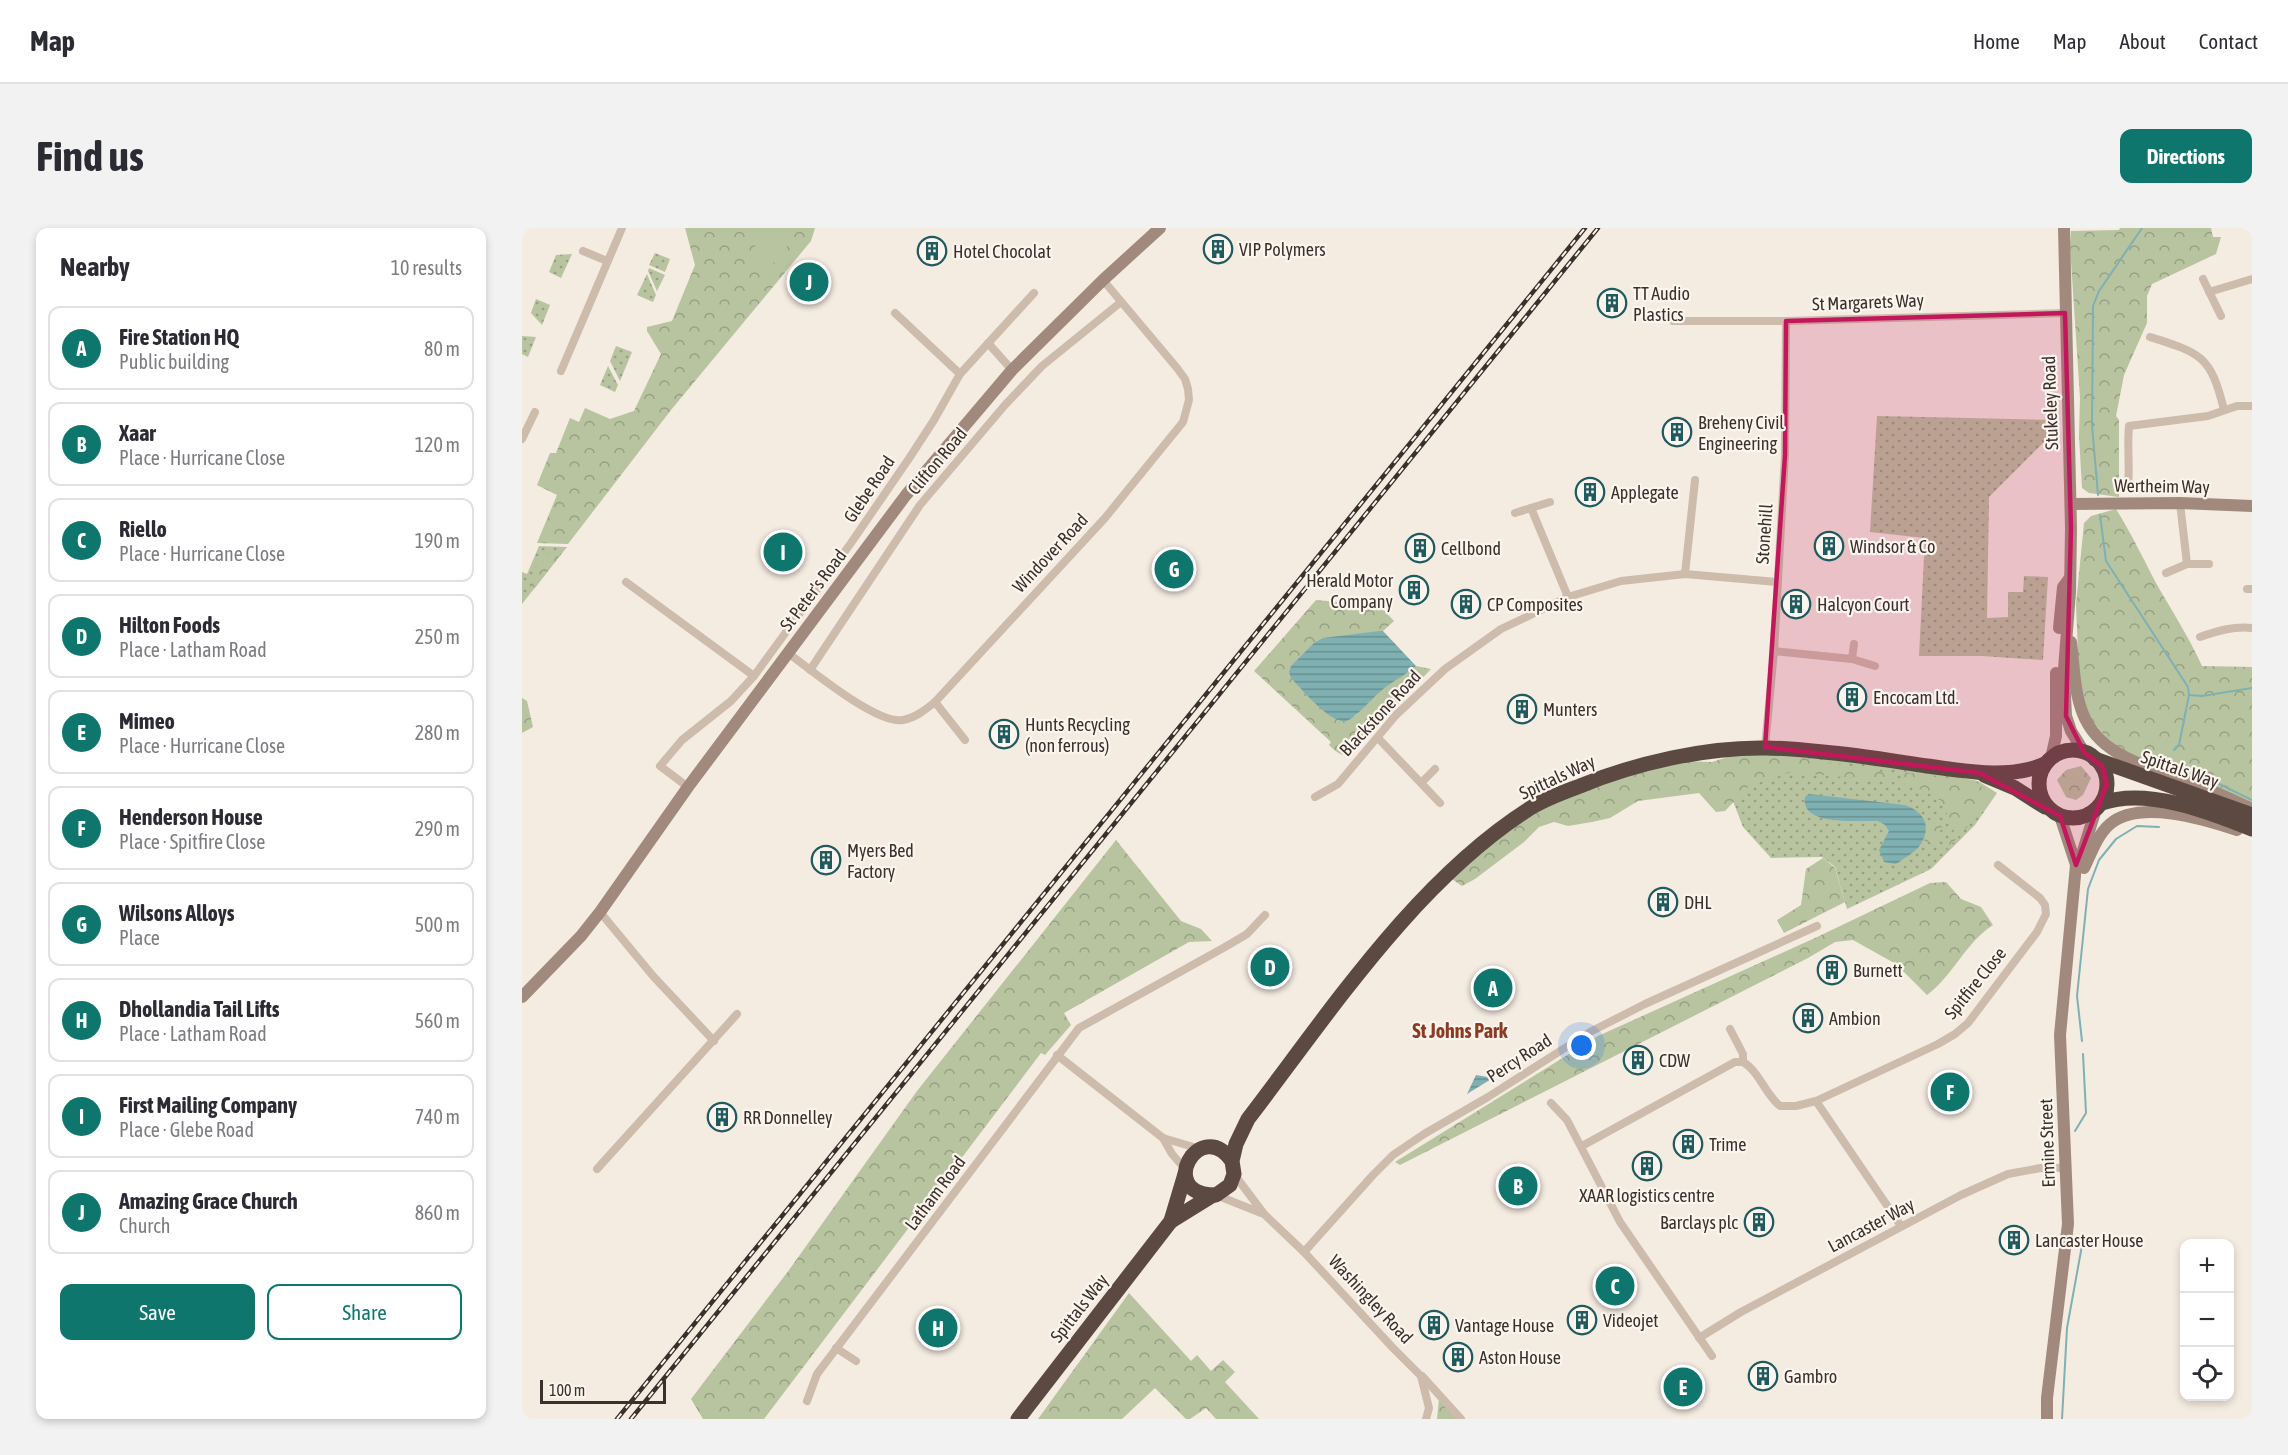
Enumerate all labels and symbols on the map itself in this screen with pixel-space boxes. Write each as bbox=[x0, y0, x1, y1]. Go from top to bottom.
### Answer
building icon: VIP Polymers bbox=[1202, 233, 1234, 265]
building icon: Hotel Chocolat bbox=[916, 235, 948, 267]
place label: VIP Polymers bbox=[1239, 239, 1326, 260]
place label: Hotel Chocolat bbox=[953, 241, 1051, 262]
pin: J bbox=[790, 260, 828, 304]
place label: TT Audio Plastics bbox=[1633, 283, 1690, 325]
building icon: TT Audio Plastics bbox=[1596, 287, 1628, 319]
street label: St Margarets Way bbox=[1812, 290, 1924, 314]
street label: Stukeley Road bbox=[2038, 356, 2062, 450]
place label: Breheny Civil Engineering bbox=[1698, 412, 1784, 454]
building icon: Breheny Civil Engineering bbox=[1661, 416, 1693, 448]
street label: Clifton Road bbox=[903, 423, 971, 499]
street label: Glebe Road bbox=[839, 452, 899, 526]
street label: Wertheim Way bbox=[2114, 475, 2210, 497]
building icon: Applegate bbox=[1574, 476, 1606, 508]
place label: Applegate bbox=[1611, 482, 1679, 503]
street label: Stonehill bbox=[1751, 503, 1777, 565]
street label: Windover Road bbox=[1008, 509, 1092, 597]
pin: I bbox=[764, 530, 802, 574]
building icon: Windsor & Co bbox=[1813, 530, 1845, 562]
building icon: Cellbond bbox=[1404, 532, 1436, 564]
place label: Windsor & Co bbox=[1850, 536, 1935, 557]
place label: Cellbond bbox=[1441, 538, 1501, 559]
street label: St Peter's Road bbox=[776, 545, 850, 635]
pin: G bbox=[1154, 546, 1194, 592]
place label: Herald Motor Company bbox=[1306, 570, 1394, 612]
building icon: Herald Motor Company bbox=[1398, 574, 1430, 606]
building icon: CP Composites bbox=[1450, 588, 1482, 620]
building icon: Halcyon Court bbox=[1780, 588, 1812, 620]
place label: CP Composites bbox=[1487, 594, 1583, 615]
place label: Halcyon Court bbox=[1817, 594, 1910, 615]
street label: Blackstone Road bbox=[1335, 666, 1425, 760]
building icon: Encocam Ltd. bbox=[1836, 681, 1868, 713]
place label: Encocam Ltd. bbox=[1873, 687, 1959, 708]
building icon: Munters bbox=[1506, 693, 1538, 725]
place label: Munters bbox=[1543, 699, 1597, 720]
place label: Hunts Recycling (non ferrous) bbox=[1025, 714, 1130, 756]
building icon: Hunts Recycling (non ferrous) bbox=[988, 718, 1020, 750]
street label: Spittals Way bbox=[2138, 746, 2222, 792]
street label: Spittals Way bbox=[1516, 750, 1598, 804]
place label: Myers Bed Factory bbox=[847, 840, 914, 882]
building icon: Myers Bed Factory bbox=[810, 844, 842, 876]
building icon: DHL bbox=[1647, 886, 1679, 918]
place label: DHL bbox=[1684, 892, 1712, 913]
street label: Spitfire Close bbox=[1940, 943, 2010, 1023]
pin: D bbox=[1250, 944, 1290, 990]
building icon: Burnett bbox=[1816, 954, 1848, 986]
place label: Burnett bbox=[1853, 960, 1903, 981]
pin: A bbox=[1474, 966, 1512, 1011]
building icon: Ambion bbox=[1792, 1002, 1824, 1034]
place label: Ambion bbox=[1829, 1008, 1881, 1029]
district label: St Johns Park bbox=[1412, 1019, 1508, 1042]
street label: Percy Road bbox=[1483, 1029, 1555, 1087]
your location bbox=[1567, 1031, 1596, 1060]
building icon: CDW bbox=[1622, 1044, 1654, 1076]
place label: CDW bbox=[1659, 1050, 1690, 1071]
pin: F bbox=[1930, 1070, 1970, 1114]
street label: Ermine Street bbox=[2035, 1098, 2059, 1188]
building icon: RR Donnelley bbox=[706, 1101, 738, 1133]
place label: RR Donnelley bbox=[743, 1107, 832, 1128]
building icon: Trime bbox=[1672, 1128, 1704, 1160]
place label: Trime bbox=[1709, 1134, 1746, 1155]
building icon: XAAR logistics centre bbox=[1631, 1150, 1663, 1182]
street label: Latham Road bbox=[900, 1152, 970, 1234]
pin: B bbox=[1498, 1164, 1538, 1208]
place label: XAAR logistics centre bbox=[1579, 1185, 1715, 1206]
street label: Lancaster Way bbox=[1824, 1193, 1918, 1257]
building icon: Barclays plc bbox=[1743, 1206, 1775, 1238]
place label: Barclays plc bbox=[1660, 1212, 1738, 1233]
building icon: Lancaster House bbox=[1998, 1224, 2030, 1256]
place label: Lancaster House bbox=[2035, 1230, 2144, 1251]
street label: Washingley Road bbox=[1325, 1250, 1417, 1348]
pin: C bbox=[1596, 1264, 1634, 1308]
street label: Spittals Way bbox=[1046, 1270, 1112, 1346]
building icon: Videojet bbox=[1566, 1304, 1598, 1336]
pin: H bbox=[918, 1306, 958, 1350]
building icon: Vantage House bbox=[1418, 1309, 1450, 1341]
place label: Videojet bbox=[1603, 1310, 1659, 1331]
place label: Vantage House bbox=[1455, 1315, 1554, 1336]
building icon: Aston House bbox=[1442, 1341, 1474, 1373]
place label: Aston House bbox=[1479, 1347, 1561, 1368]
building icon: Gambro bbox=[1747, 1360, 1779, 1392]
pin: E bbox=[1664, 1364, 1702, 1410]
place label: Gambro bbox=[1784, 1366, 1837, 1387]
scale bar bbox=[540, 1377, 666, 1404]

